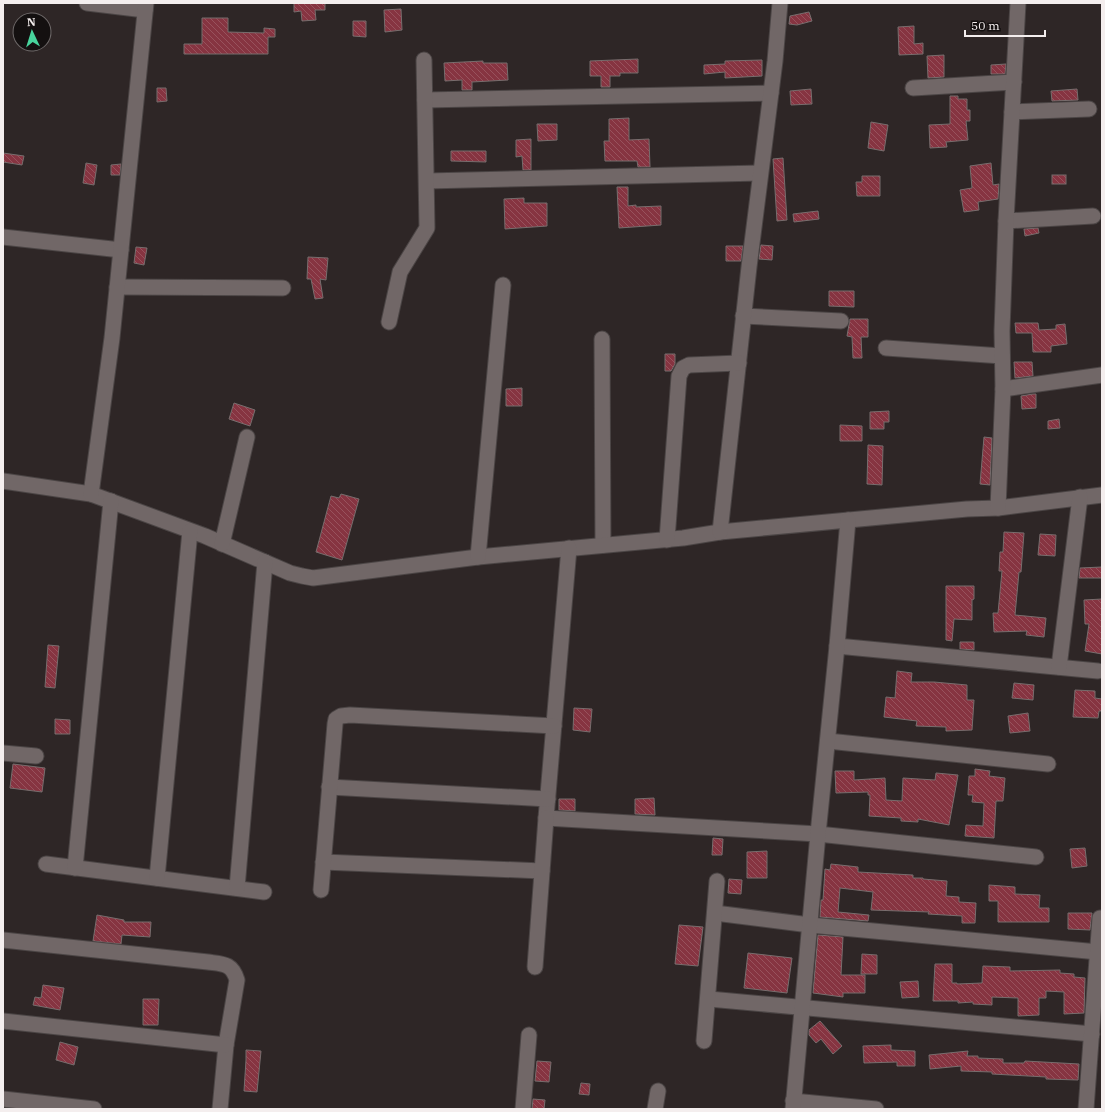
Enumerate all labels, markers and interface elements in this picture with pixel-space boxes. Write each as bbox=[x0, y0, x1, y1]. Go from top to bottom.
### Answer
north arrow bbox=[12, 12, 52, 52]
scale bar bbox=[965, 12, 1045, 38]
text: N bbox=[26, 15, 36, 29]
text: 50 m bbox=[971, 18, 1000, 33]

